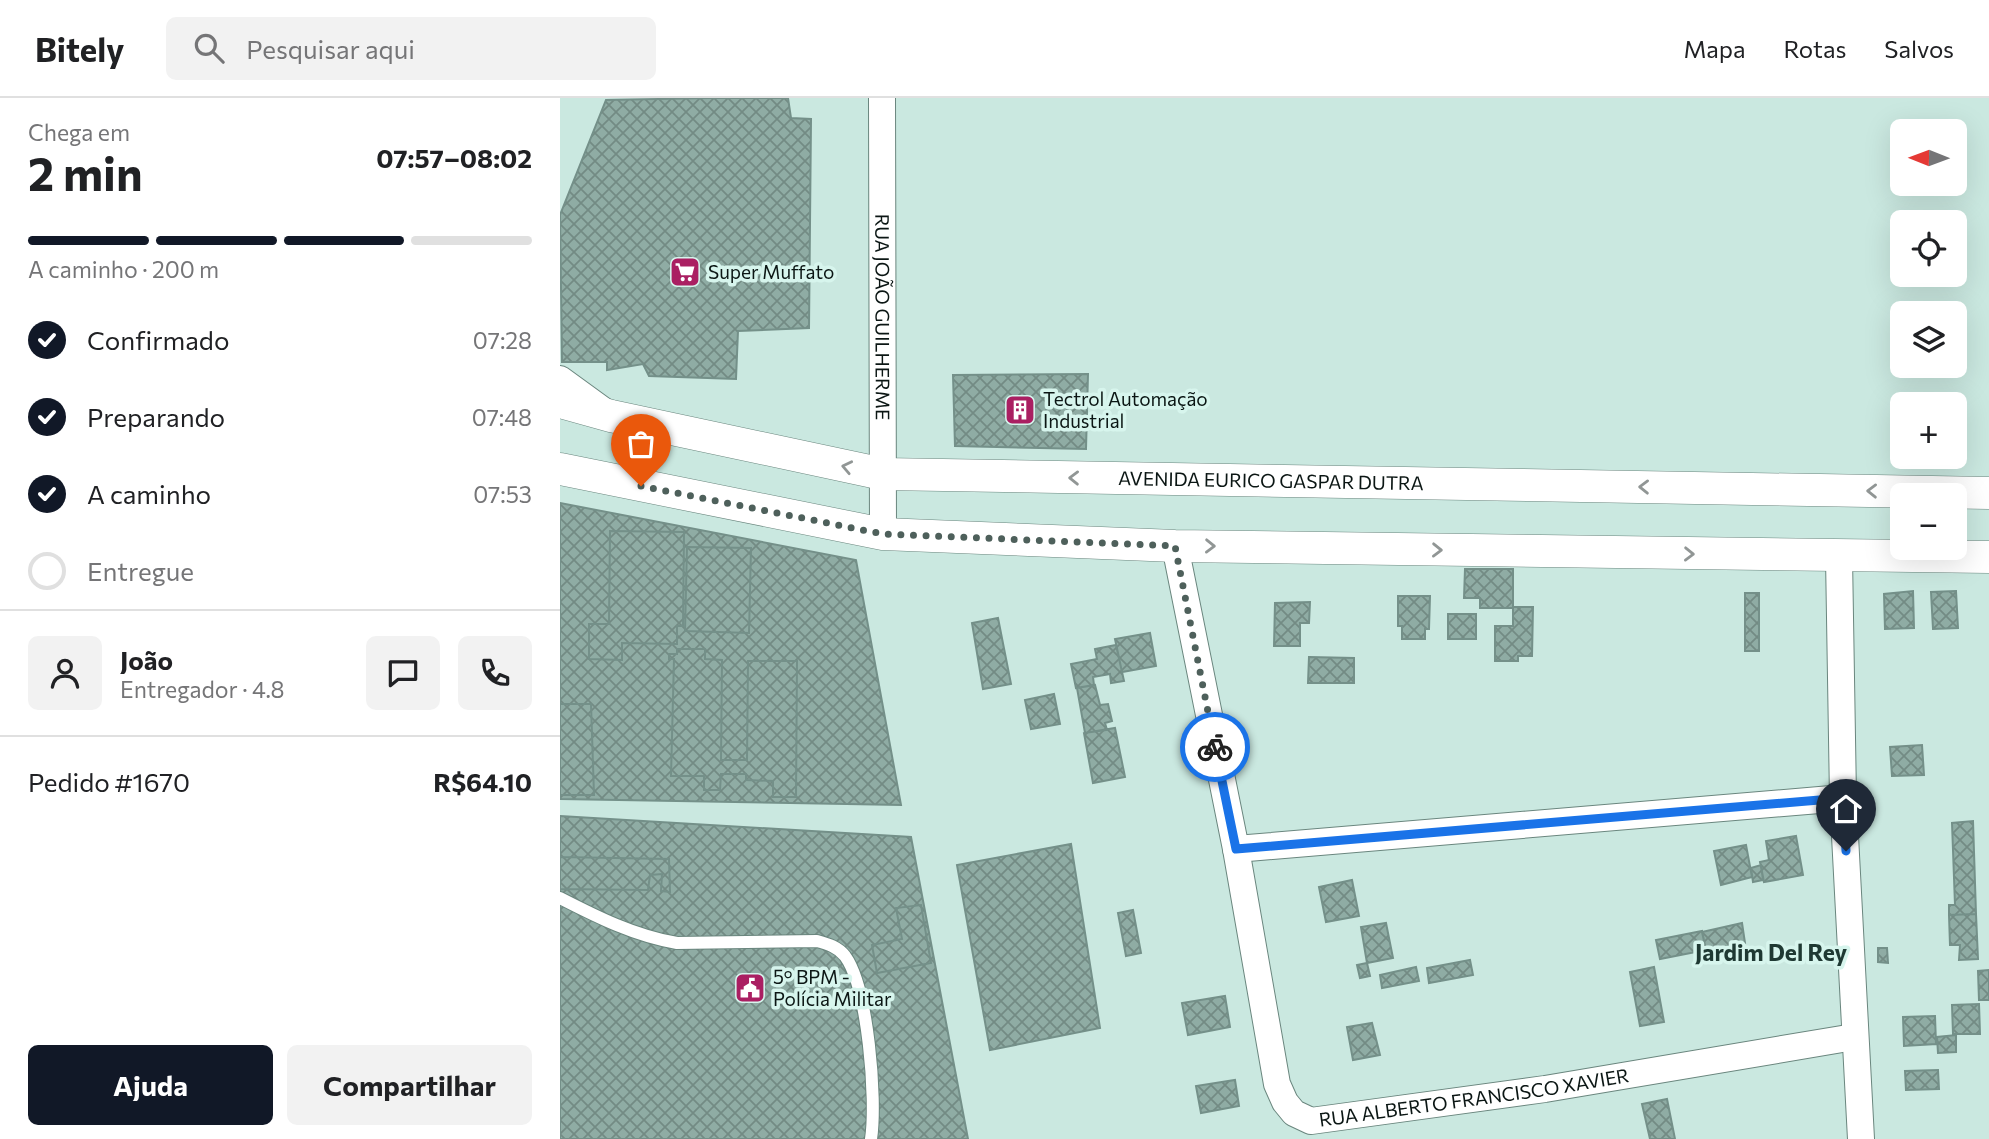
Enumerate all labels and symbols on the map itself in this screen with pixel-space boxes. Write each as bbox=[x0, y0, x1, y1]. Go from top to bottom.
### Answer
north arrow bbox=[1890, 119, 1967, 196]
street label: RUA JOÃO GUILHERME bbox=[871, 214, 895, 420]
supermarket icon: Super Muffato bbox=[668, 255, 702, 289]
place label: Super Muffato bbox=[708, 260, 834, 283]
place label: Tectrol Automação Industrial bbox=[1043, 387, 1208, 432]
building icon: Tectrol Automação Industrial bbox=[1003, 393, 1037, 427]
pin bbox=[611, 414, 671, 486]
one-way arrow bbox=[841, 460, 853, 475]
street label: AVENIDA EURICO GASPAR DUTRA bbox=[1118, 466, 1424, 494]
one-way arrow bbox=[1068, 470, 1079, 485]
one-way arrow bbox=[1639, 479, 1649, 495]
one-way arrow bbox=[1866, 483, 1877, 499]
one-way arrow bbox=[1204, 539, 1215, 554]
one-way arrow bbox=[1432, 542, 1443, 558]
one-way arrow bbox=[1684, 546, 1695, 562]
courier bbox=[1180, 712, 1250, 782]
pin bbox=[1816, 779, 1876, 851]
district label: Jardim Del Rey bbox=[1695, 938, 1847, 966]
place label: 5º BPM - Polícia Militar bbox=[773, 965, 892, 1010]
public building icon: 5º BPM - Polícia Militar bbox=[733, 971, 767, 1005]
street label: RUA ALBERTO FRANCISCO XAVIER bbox=[1318, 1063, 1631, 1131]

